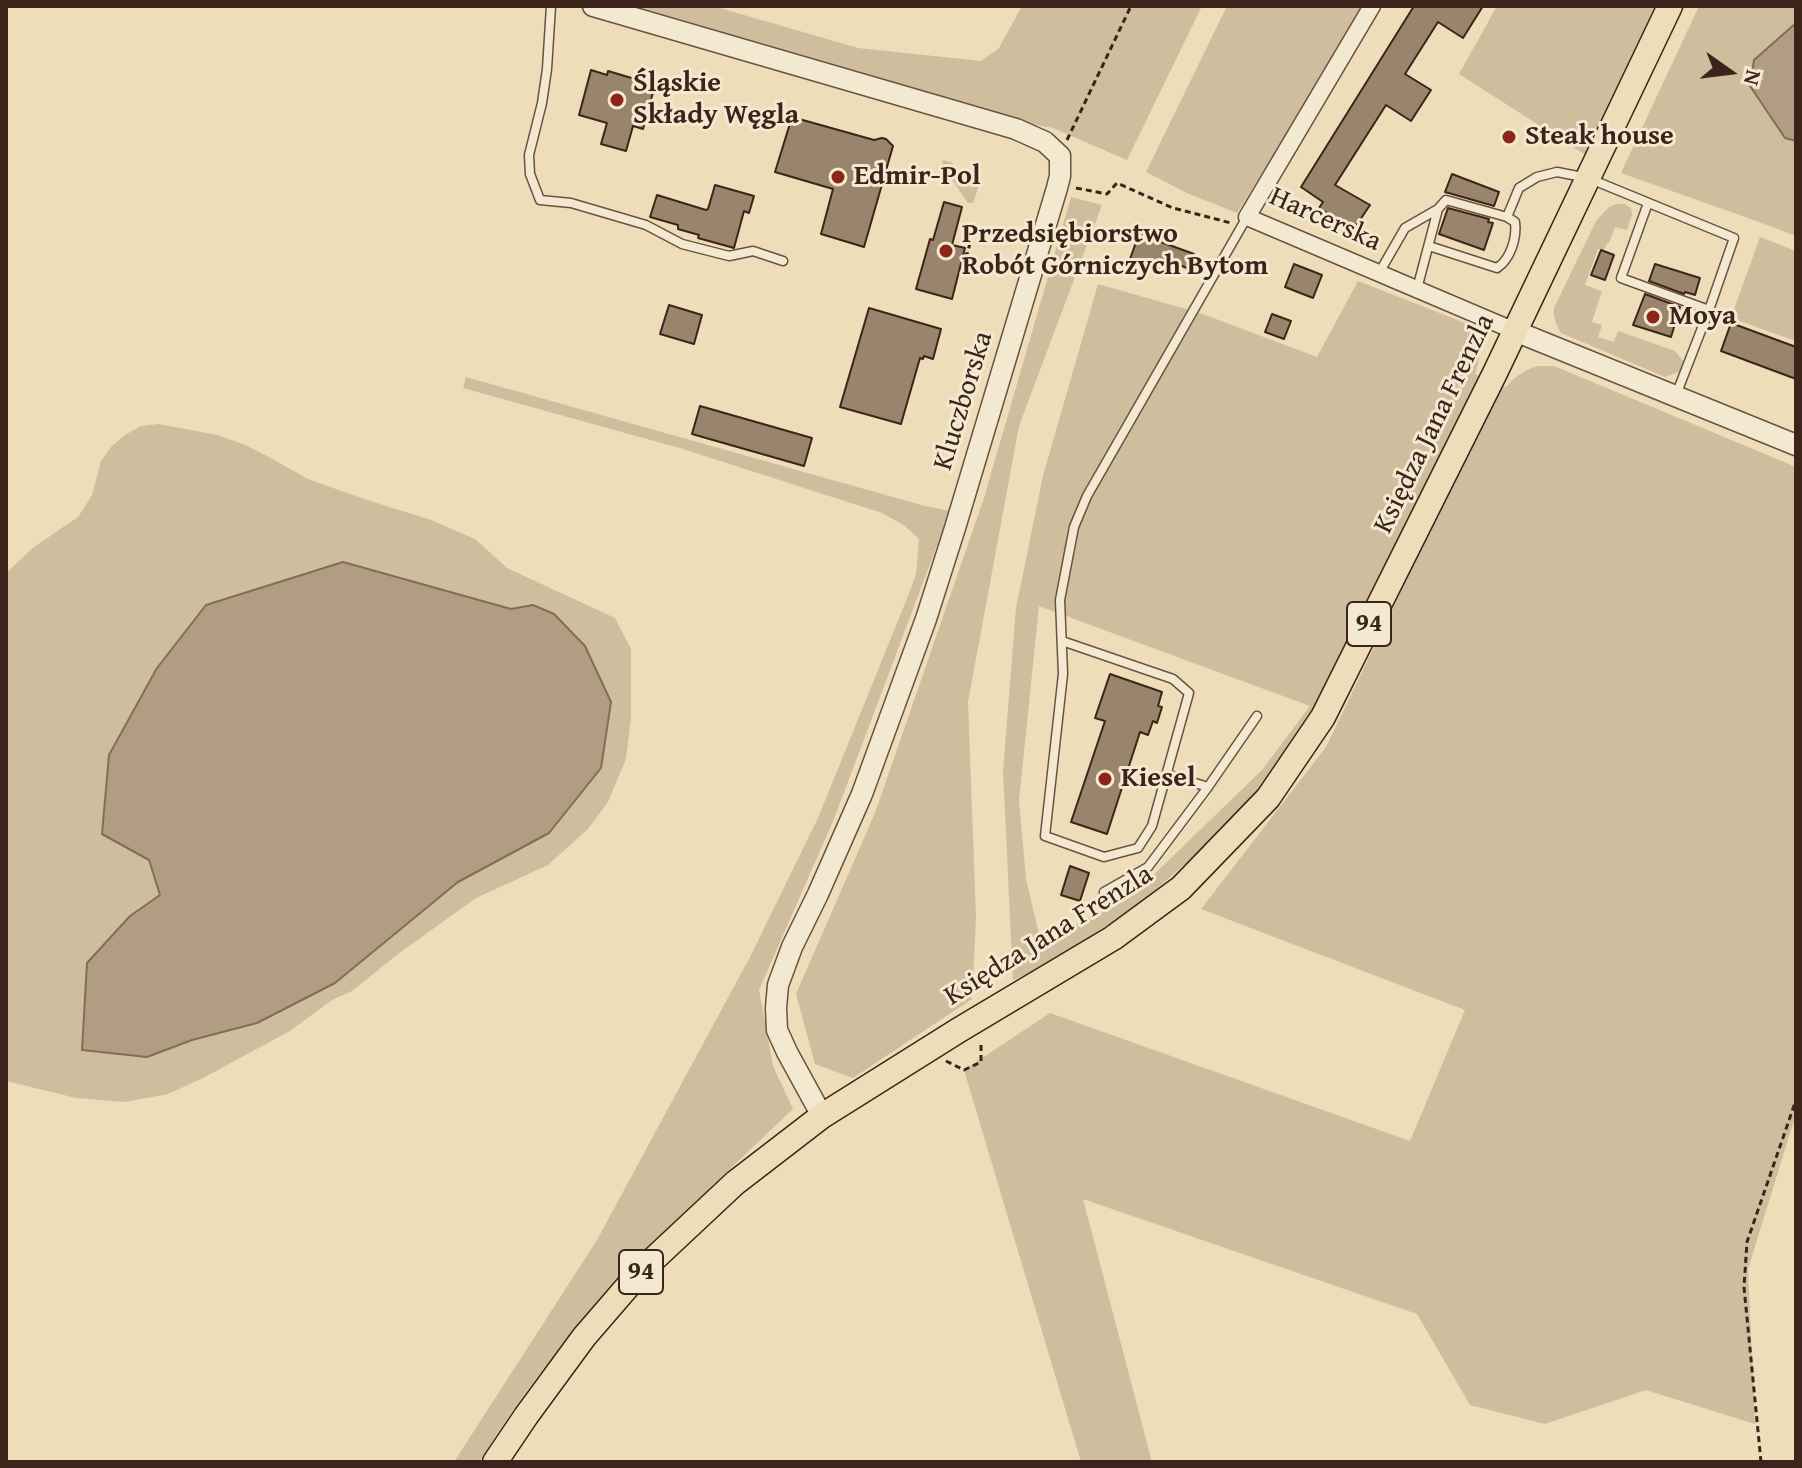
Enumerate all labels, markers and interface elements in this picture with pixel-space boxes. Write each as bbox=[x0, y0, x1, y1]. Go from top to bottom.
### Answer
north arrow bbox=[1690, 32, 1770, 112]
place label: Śląskie Składy Węgla bbox=[633, 67, 799, 133]
text: N bbox=[1736, 67, 1771, 89]
marker: Śląskie Składy Węgla bbox=[608, 91, 626, 109]
place label: Steak house bbox=[1525, 120, 1674, 154]
marker: Steak house bbox=[1500, 128, 1518, 146]
place label: Edmir-Pol bbox=[854, 160, 981, 194]
marker: Edmir-Pol bbox=[829, 168, 847, 186]
street label: Harcerska bbox=[1264, 181, 1386, 259]
place label: Przedsiębiorstwo Robót Górniczych Bytom bbox=[962, 218, 1268, 284]
marker: Przedsiębiorstwo Robót Górniczych Bytom bbox=[937, 242, 955, 260]
place label: Moya bbox=[1669, 300, 1736, 334]
marker: Moya bbox=[1644, 308, 1662, 326]
street label: Księdza Jana Frenzla bbox=[1367, 309, 1503, 539]
street label: Kluczborska bbox=[927, 328, 1001, 474]
road number: 94 bbox=[1347, 602, 1391, 646]
place label: Kiesel bbox=[1121, 762, 1196, 796]
marker: Kiesel bbox=[1096, 770, 1114, 788]
street label: Księdza Jana Frenzla bbox=[939, 858, 1159, 1014]
road number: 94 bbox=[619, 1250, 663, 1294]

